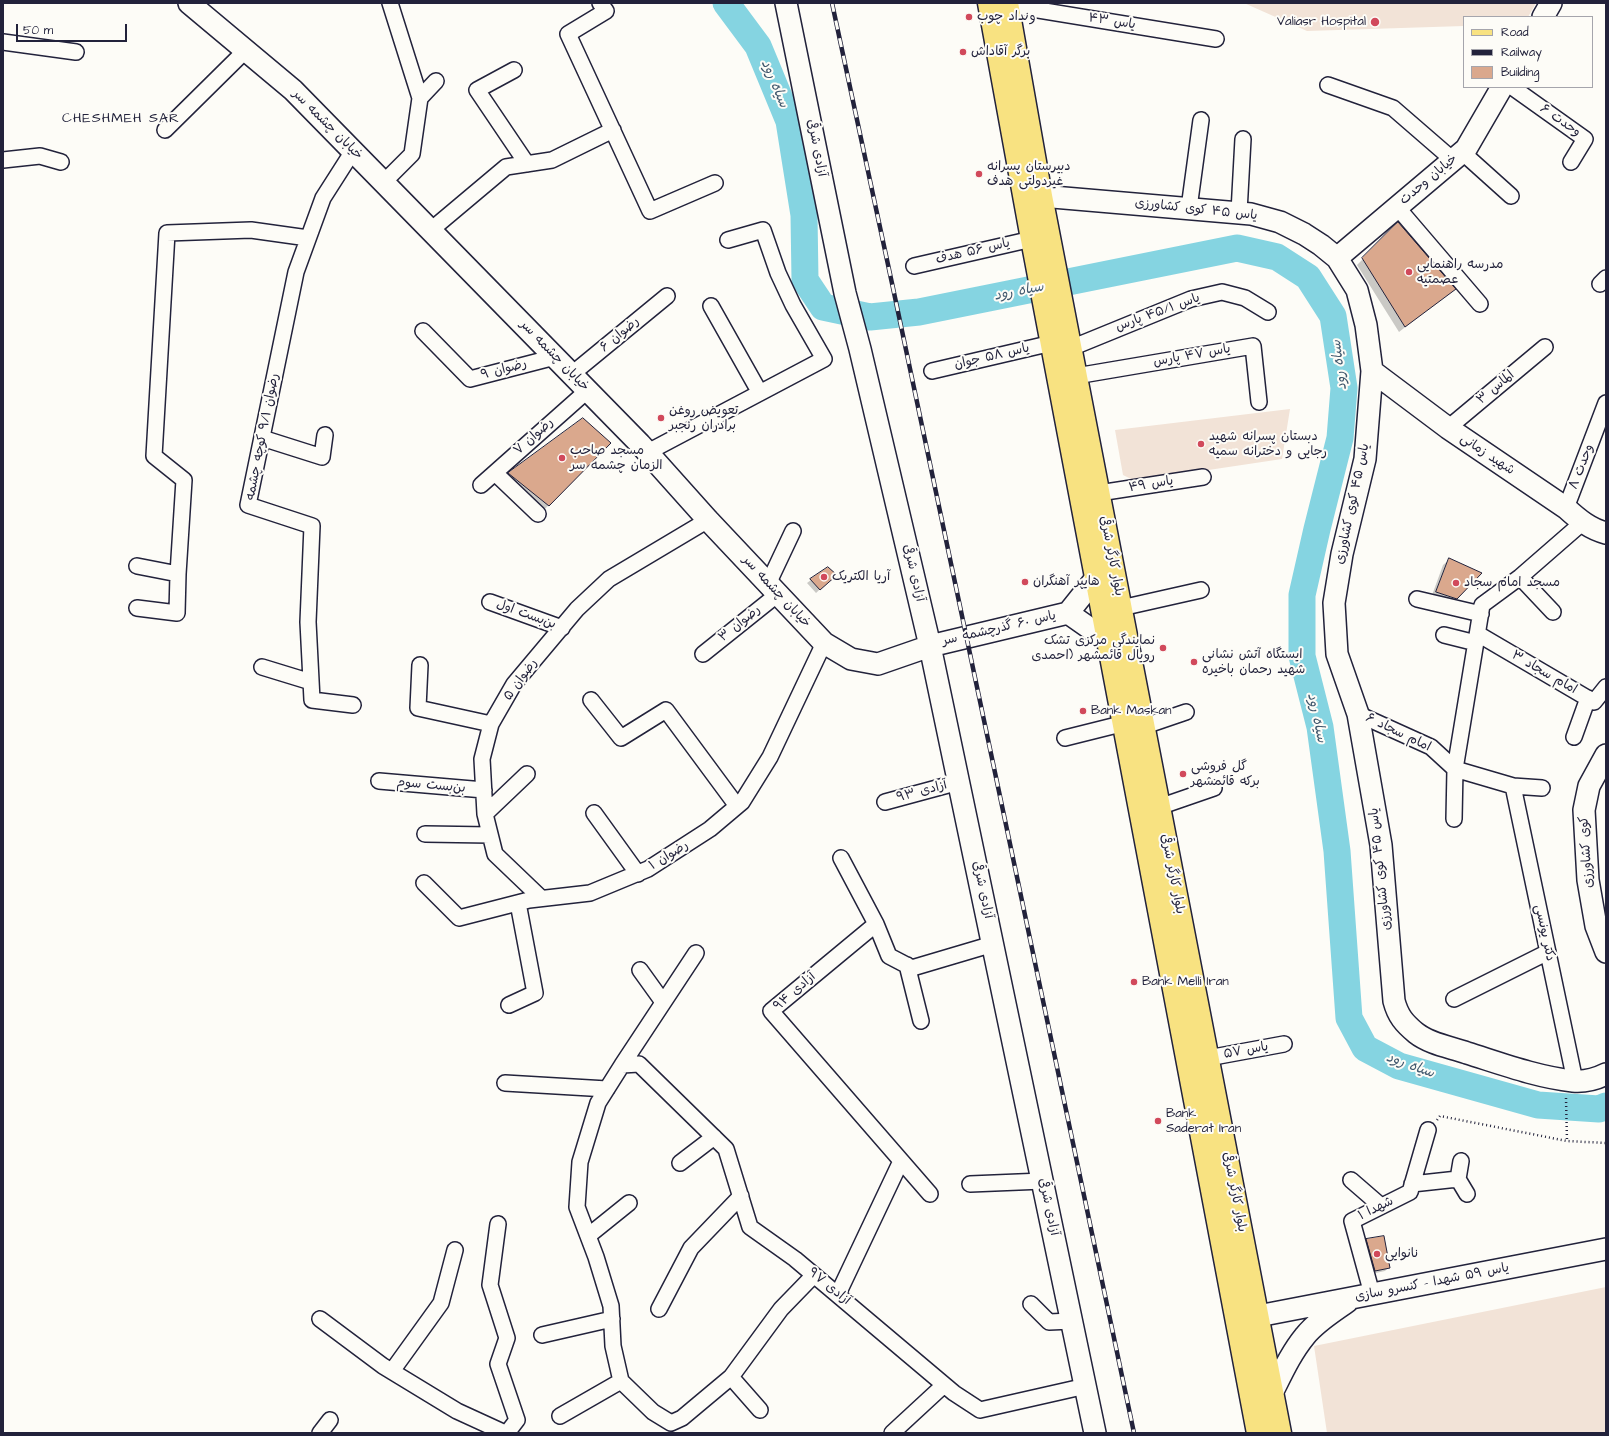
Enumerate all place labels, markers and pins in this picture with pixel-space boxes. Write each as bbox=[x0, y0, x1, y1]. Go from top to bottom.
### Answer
place label: ونداد چوب bbox=[977, 9, 1036, 25]
marker: ونداد چوب bbox=[964, 12, 974, 22]
place label: Valiasr Hospital bbox=[1277, 14, 1366, 30]
marker: Valiasr Hospital bbox=[1369, 16, 1381, 28]
place label: برگر آقاداش bbox=[971, 44, 1030, 60]
marker: برگر آقاداش bbox=[958, 47, 968, 57]
place label: دبیرستان پسرانه غیردولتی هدف bbox=[987, 159, 1071, 190]
marker: دبیرستان پسرانه غیردولتی هدف bbox=[974, 169, 984, 179]
place label: مدرسه راهنمایی عصمتیه bbox=[1417, 257, 1503, 288]
marker: مدرسه راهنمایی عصمتیه bbox=[1404, 267, 1414, 277]
place label: تعویض روغن برادران رنجبر bbox=[669, 403, 738, 434]
marker: تعویض روغن برادران رنجبر bbox=[656, 413, 666, 423]
place label: دبستان پسرانه شهید رجایی و دخترانه سمیه bbox=[1209, 429, 1327, 460]
marker: دبستان پسرانه شهید رجایی و دخترانه سمیه bbox=[1196, 439, 1206, 449]
place label: مسجد صاحب الزمان چشمه سر bbox=[570, 443, 662, 474]
marker: مسجد صاحب الزمان چشمه سر bbox=[557, 453, 567, 463]
place label: آریا الکتریک bbox=[832, 569, 890, 585]
marker: آریا الکتریک bbox=[819, 572, 829, 582]
place label: هایپر آهنگران bbox=[1033, 574, 1100, 590]
place label: مسجد امام سجاد bbox=[1464, 575, 1560, 591]
marker: هایپر آهنگران bbox=[1020, 577, 1030, 587]
marker: مسجد امام سجاد bbox=[1451, 578, 1461, 588]
place label: نمایندگی مرکزی تشک رویال قائمشهر (احمدی bbox=[1031, 633, 1155, 664]
marker: نمایندگی مرکزی تشک رویال قائمشهر (احمدی bbox=[1158, 643, 1168, 653]
place label: ایستگاه آتش نشانی شهید رحمان باخیره bbox=[1202, 647, 1305, 678]
marker: ایستگاه آتش نشانی شهید رحمان باخیره bbox=[1189, 657, 1199, 667]
place label: Bank Maskan bbox=[1091, 703, 1172, 719]
marker: Bank Maskan bbox=[1078, 706, 1088, 716]
place label: گل فروشی برکه قائمشهر bbox=[1191, 759, 1260, 790]
marker: گل فروشی برکه قائمشهر bbox=[1178, 769, 1188, 779]
place label: Bank Melli Iran bbox=[1142, 974, 1229, 990]
marker: Bank Melli Iran bbox=[1129, 977, 1139, 987]
place label: Bank Saderat Iran bbox=[1166, 1106, 1241, 1137]
marker: Bank Saderat Iran bbox=[1153, 1116, 1163, 1126]
place label: نانوایی bbox=[1385, 1246, 1419, 1262]
marker: نانوایی bbox=[1372, 1249, 1382, 1259]

